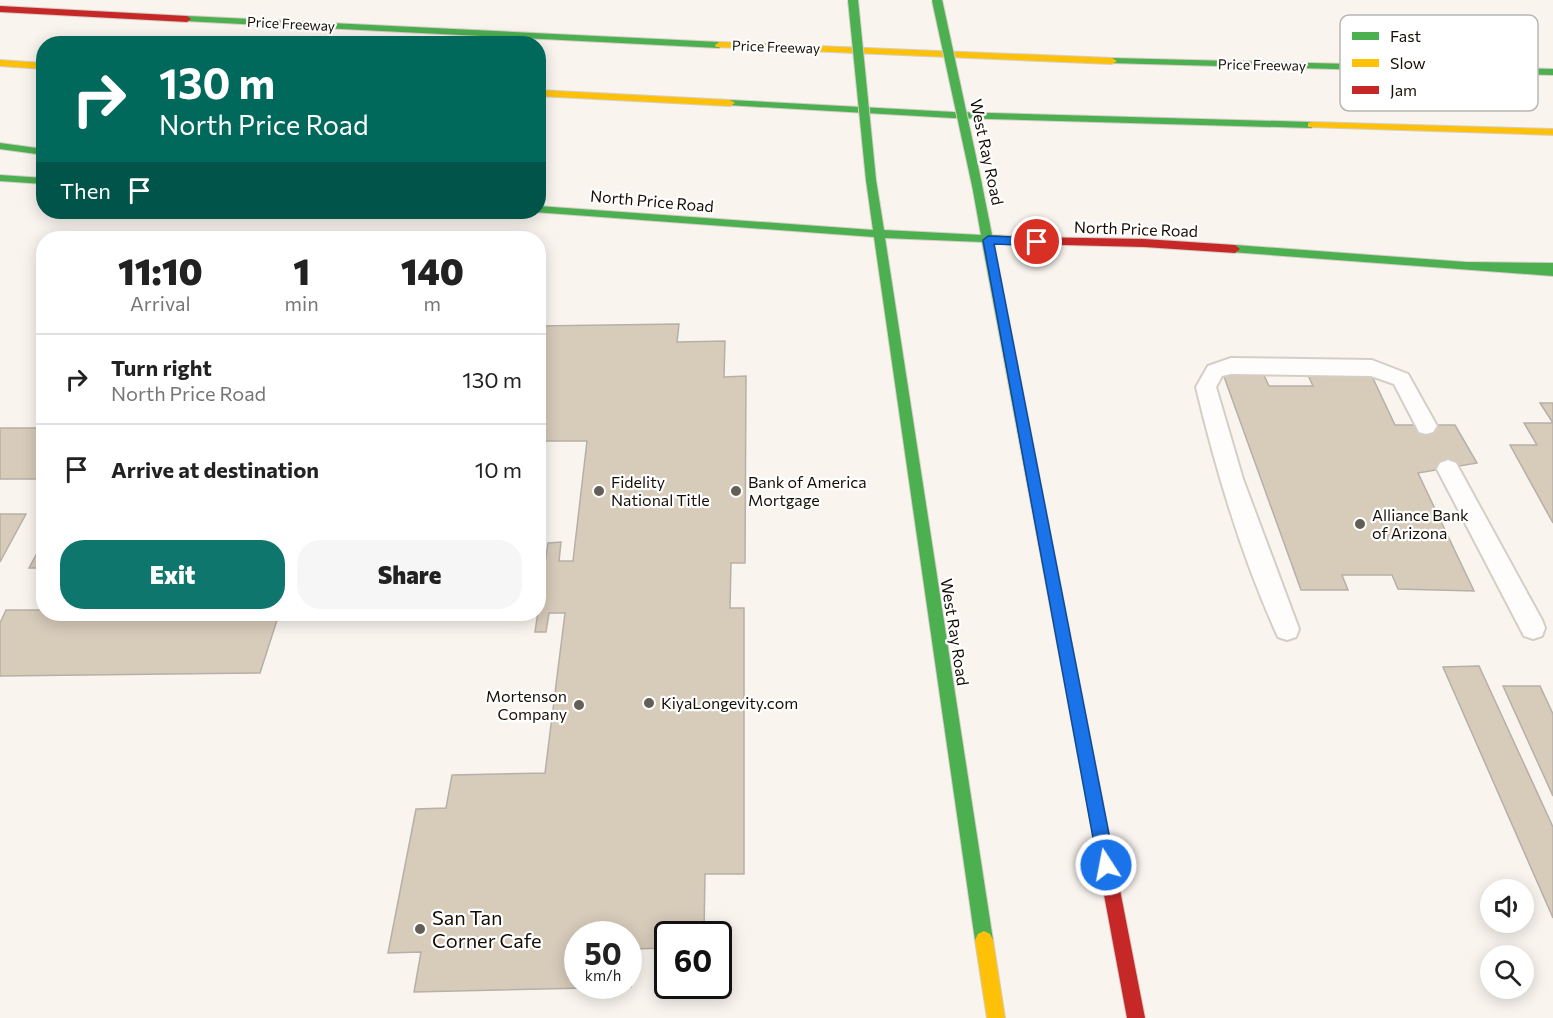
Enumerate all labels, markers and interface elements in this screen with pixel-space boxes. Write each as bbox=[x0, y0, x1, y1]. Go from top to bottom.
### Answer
street label: Price Freeway bbox=[247, 13, 336, 34]
legend bbox=[1340, 15, 1538, 111]
text: Fast bbox=[1390, 26, 1421, 45]
street label: Price Freeway bbox=[732, 36, 820, 57]
text: Slow bbox=[1390, 53, 1426, 72]
street label: Price Freeway bbox=[1218, 55, 1306, 74]
text: 130 m bbox=[159, 56, 275, 108]
icon: right bbox=[60, 60, 138, 138]
text: Jam bbox=[1390, 80, 1417, 99]
street label: West Ray Road bbox=[967, 97, 1008, 207]
text: North Price Road bbox=[159, 108, 368, 141]
icon: arrive bbox=[123, 174, 156, 207]
text: Then bbox=[60, 177, 111, 204]
street label: North Price Road bbox=[589, 186, 715, 215]
pin bbox=[1011, 216, 1062, 267]
street label: North Price Road bbox=[1074, 217, 1198, 240]
icon: arrive bbox=[1020, 225, 1053, 258]
text: 11:10 bbox=[118, 248, 203, 292]
text: 1 bbox=[293, 248, 310, 292]
text: 140 bbox=[401, 248, 464, 292]
text: Arrival bbox=[130, 291, 191, 315]
text: min bbox=[285, 291, 319, 315]
text: m bbox=[424, 291, 441, 315]
text: Turn right bbox=[111, 354, 212, 381]
icon: right bbox=[60, 363, 93, 396]
text: 130 m bbox=[462, 366, 522, 393]
text: North Price Road bbox=[111, 381, 266, 405]
icon: arrive bbox=[60, 453, 93, 486]
text: Arrive at destination bbox=[111, 456, 319, 483]
text: 10 m bbox=[475, 456, 522, 483]
place label: Fidelity National Title bbox=[611, 472, 710, 509]
place label: Bank of America Mortgage bbox=[748, 472, 867, 509]
marker: Fidelity National Title bbox=[592, 484, 606, 498]
marker: Bank of America Mortgage bbox=[729, 484, 743, 498]
place label: Alliance Bank of Arizona bbox=[1372, 505, 1469, 542]
marker: Alliance Bank of Arizona bbox=[1353, 517, 1367, 531]
button: Exit bbox=[60, 540, 285, 609]
button: Share bbox=[297, 540, 522, 609]
street label: West Ray Road bbox=[938, 577, 973, 687]
place label: Mortenson Company bbox=[486, 686, 567, 723]
place label: KiyaLongevity.com bbox=[661, 693, 798, 712]
marker: KiyaLongevity.com bbox=[642, 696, 656, 710]
marker: Mortenson Company bbox=[572, 698, 586, 712]
position arrow bbox=[1074, 833, 1138, 897]
map controls bbox=[1480, 879, 1534, 999]
button: sound bbox=[1480, 879, 1534, 933]
place label: San Tan Corner Cafe bbox=[432, 905, 542, 952]
speed limit sign: 60 bbox=[654, 921, 732, 999]
marker: San Tan Corner Cafe bbox=[413, 922, 427, 936]
text: 50 bbox=[584, 934, 622, 971]
button: search bbox=[1480, 945, 1534, 999]
text: km/h bbox=[585, 966, 621, 984]

